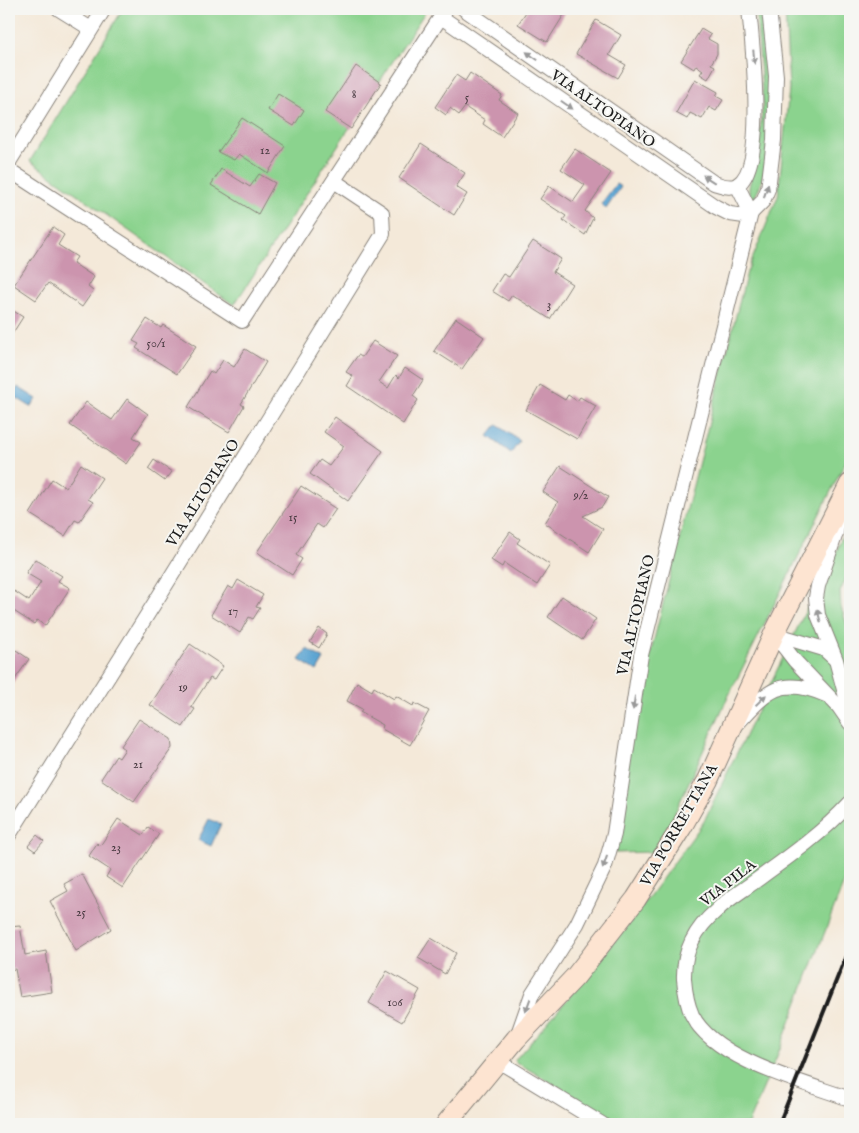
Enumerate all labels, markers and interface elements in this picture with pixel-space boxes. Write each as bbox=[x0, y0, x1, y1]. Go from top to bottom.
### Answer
one-way arrow bbox=[750, 50, 758, 66]
one-way arrow bbox=[525, 51, 539, 61]
street label: VIA ALTOPIANO bbox=[546, 65, 659, 152]
house number: 8 bbox=[352, 87, 357, 102]
house number: 5 bbox=[465, 90, 470, 105]
one-way arrow bbox=[561, 100, 574, 110]
house number: 12 bbox=[260, 143, 270, 158]
one-way arrow bbox=[702, 174, 715, 184]
one-way arrow bbox=[762, 183, 770, 198]
house number: 3 bbox=[547, 297, 551, 312]
house number: 50/1 bbox=[147, 336, 165, 351]
street label: VIA ALTOPIANO bbox=[162, 436, 244, 551]
house number: 9/2 bbox=[573, 488, 589, 503]
house number: 15 bbox=[289, 510, 298, 525]
street label: VIA ALTOPIANO bbox=[613, 553, 659, 678]
house number: 17 bbox=[228, 604, 238, 619]
one-way arrow bbox=[815, 609, 823, 624]
house number: 19 bbox=[178, 680, 188, 695]
one-way arrow bbox=[755, 694, 767, 706]
one-way arrow bbox=[630, 695, 638, 711]
house number: 21 bbox=[133, 757, 143, 772]
street label: VIA PORRETTANA bbox=[636, 760, 722, 891]
house number: 23 bbox=[111, 840, 121, 855]
one-way arrow bbox=[601, 855, 608, 870]
street label: VIA PILA bbox=[696, 855, 760, 911]
house number: 25 bbox=[76, 905, 87, 920]
house number: 106 bbox=[387, 995, 404, 1010]
one-way arrow bbox=[524, 998, 532, 1013]

